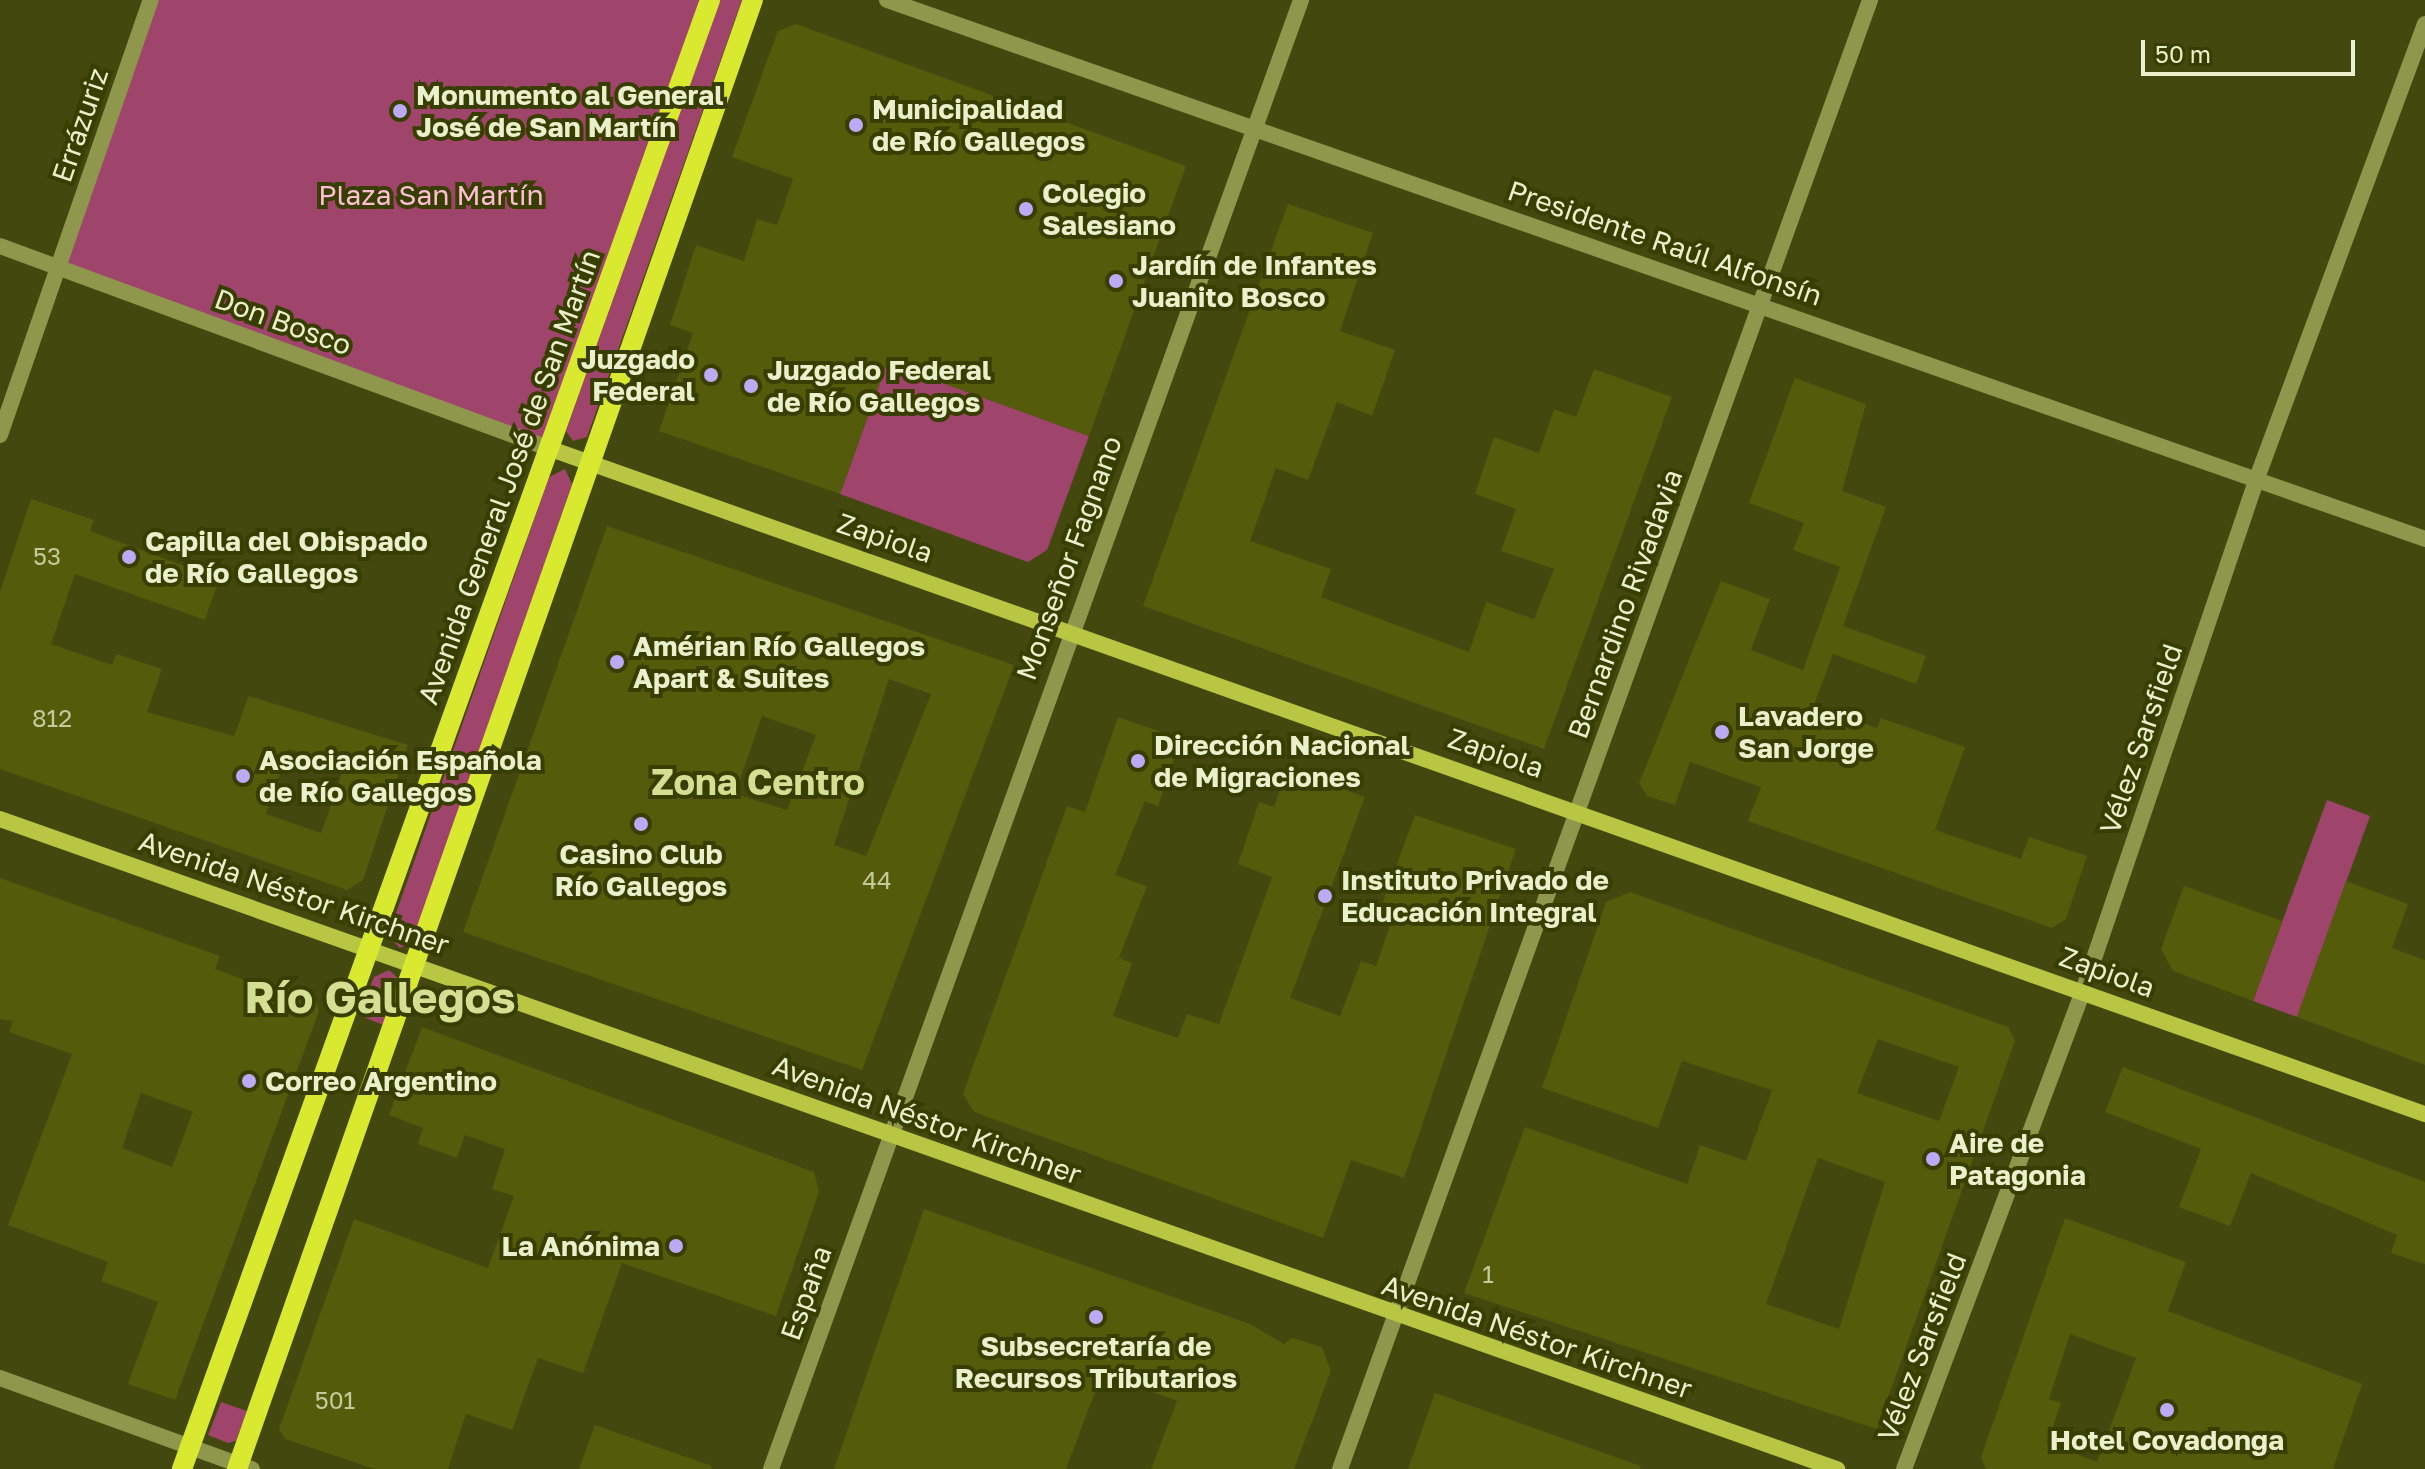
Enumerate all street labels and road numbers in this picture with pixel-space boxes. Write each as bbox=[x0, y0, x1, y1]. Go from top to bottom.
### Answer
street label: Errázuriz bbox=[45, 64, 115, 186]
street label: Presidente Raúl Alfonsín bbox=[1504, 173, 1826, 313]
street label: Avenida General José de San Martín bbox=[411, 245, 607, 709]
street label: Don Bosco bbox=[210, 282, 356, 362]
street label: Monseñor Fagnano bbox=[1009, 431, 1129, 685]
street label: Bernardino Rivadavia bbox=[1561, 465, 1689, 743]
street label: Zapiola bbox=[833, 506, 937, 570]
street label: Vélez Sarsfield bbox=[2093, 640, 2189, 838]
street label: Zapiola bbox=[1444, 721, 1548, 785]
street label: Avenida Néstor Kirchner bbox=[135, 824, 453, 962]
street label: Zapiola bbox=[2055, 939, 2159, 1005]
street label: Avenida Néstor Kirchner bbox=[768, 1048, 1086, 1192]
street label: España bbox=[773, 1241, 839, 1345]
street label: Vélez Sarsfield bbox=[1871, 1248, 1973, 1446]
street label: Avenida Néstor Kirchner bbox=[1378, 1268, 1696, 1406]

